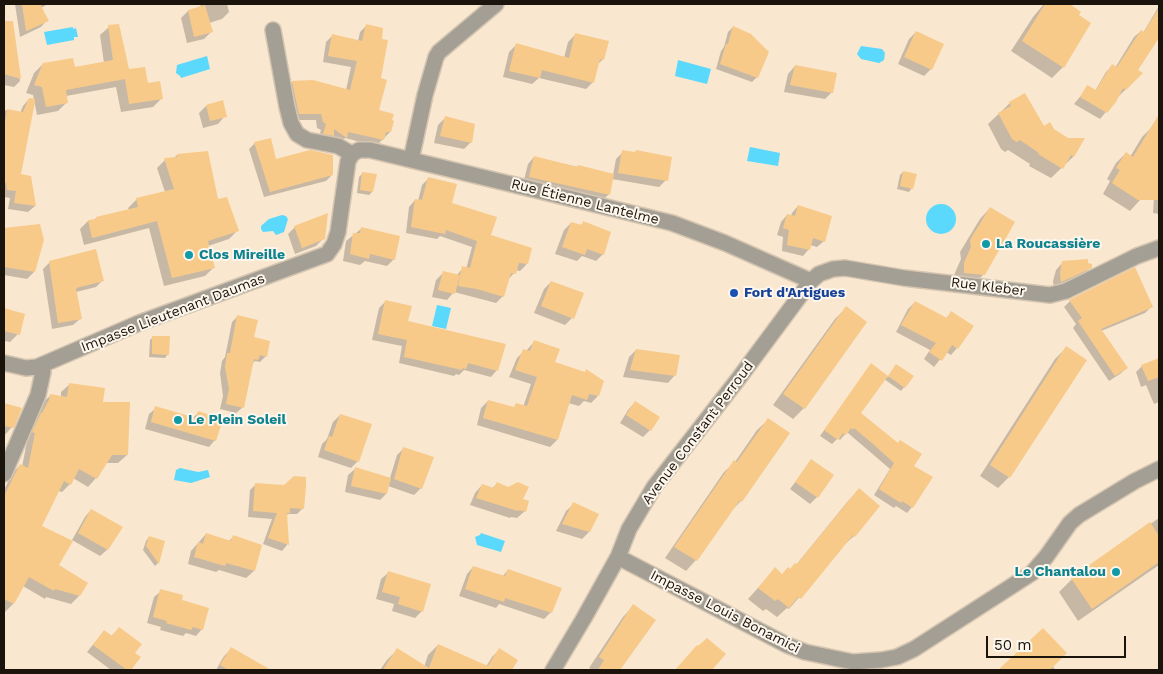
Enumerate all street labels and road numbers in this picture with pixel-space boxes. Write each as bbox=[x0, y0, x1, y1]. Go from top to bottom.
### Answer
street label: Rue Étienne Lantelme bbox=[509, 176, 661, 228]
street label: Impasse Lieutenant Daumas bbox=[79, 270, 267, 356]
street label: Rue Kleber bbox=[950, 274, 1026, 300]
street label: Avenue Constant Perroud bbox=[639, 358, 757, 508]
street label: Impasse Louis Bonamici bbox=[647, 567, 803, 657]

